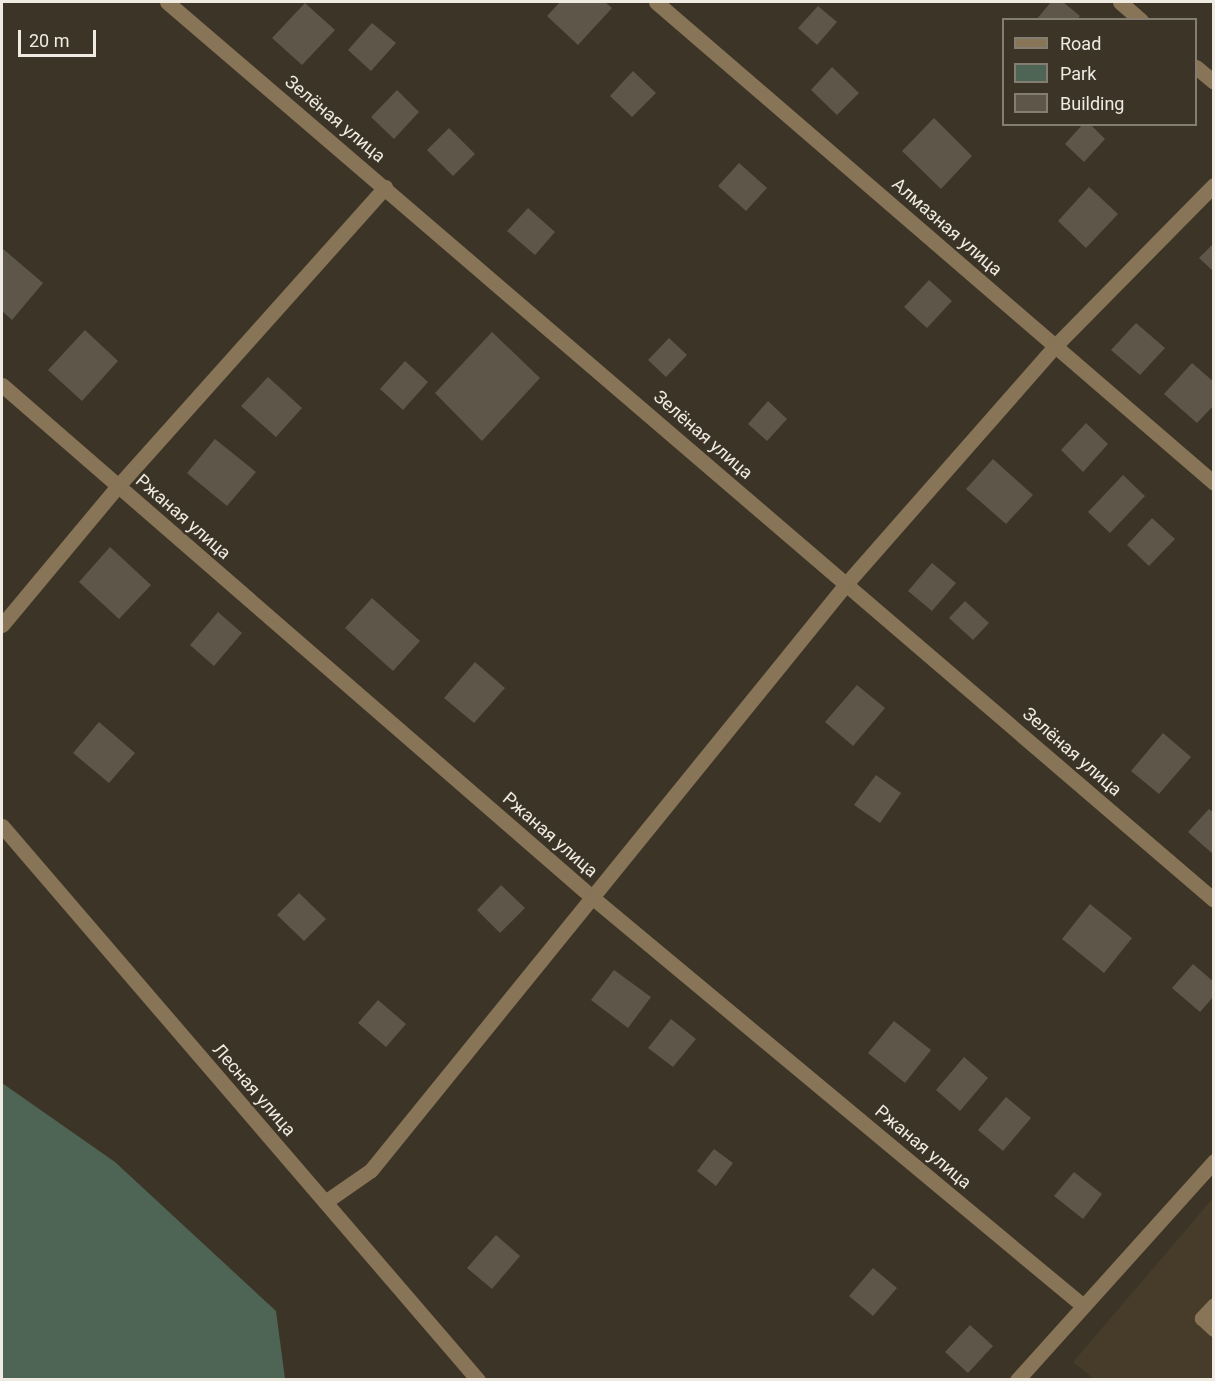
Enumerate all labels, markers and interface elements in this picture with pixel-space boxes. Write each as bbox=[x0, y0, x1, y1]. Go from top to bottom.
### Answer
scale bar bbox=[21, 18, 99, 56]
legend bbox=[1002, 18, 1197, 126]
text: 20 m bbox=[29, 30, 69, 51]
text: Road bbox=[1060, 33, 1101, 54]
text: Park bbox=[1060, 63, 1096, 84]
street label: Зелёная улица bbox=[281, 71, 389, 167]
text: Building bbox=[1060, 93, 1124, 114]
street label: Алмазная улица bbox=[888, 173, 1006, 281]
street label: Зелёная улица bbox=[649, 386, 757, 484]
street label: Ржаная улица bbox=[131, 470, 235, 564]
street label: Зелёная улица bbox=[1018, 703, 1126, 801]
street label: Ржаная улица bbox=[498, 788, 602, 882]
street label: Лесная улица bbox=[208, 1039, 300, 1141]
street label: Ржаная улица bbox=[871, 1101, 975, 1193]

